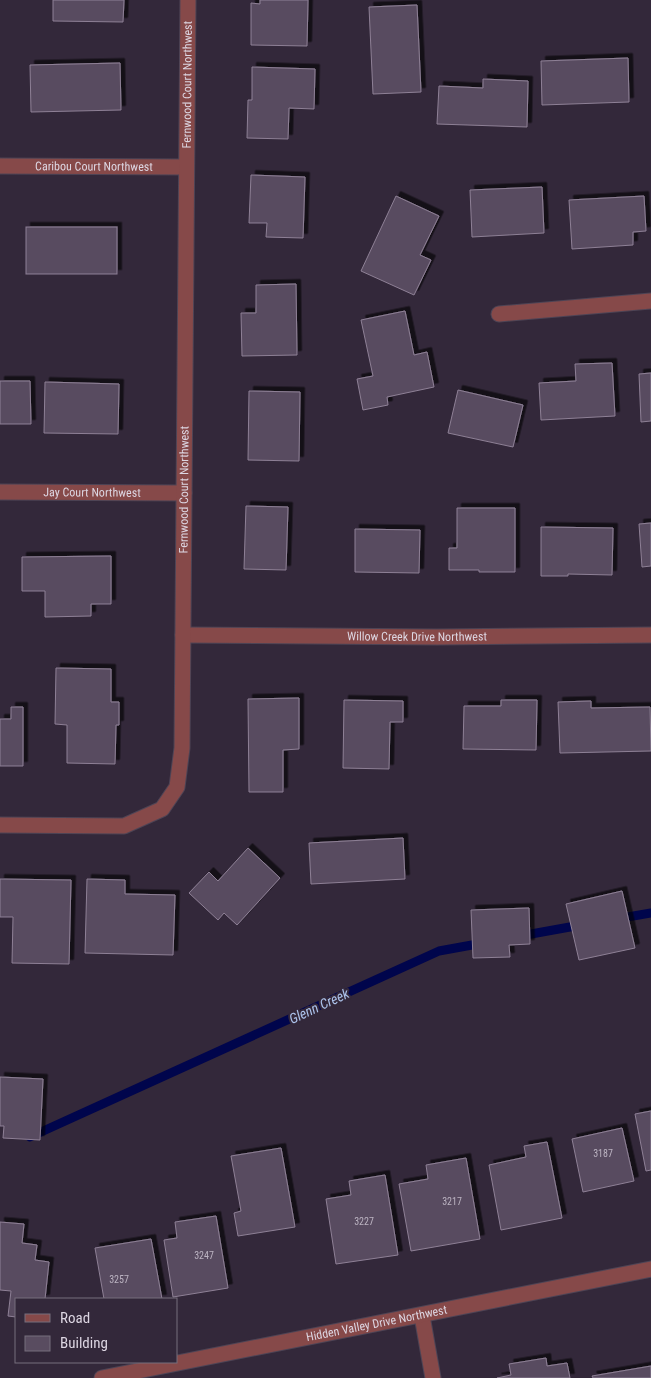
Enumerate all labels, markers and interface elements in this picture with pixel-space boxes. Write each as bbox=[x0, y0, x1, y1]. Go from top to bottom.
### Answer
street label: Fernwood Court Northwest bbox=[180, 20, 195, 148]
street label: Caribou Court Northwest bbox=[35, 159, 153, 174]
street label: Fernwood Court Northwest bbox=[177, 425, 192, 553]
street label: Jay Court Northwest bbox=[43, 485, 141, 500]
street label: Willow Creek Drive Northwest bbox=[347, 629, 487, 644]
water label: Glenn Creek bbox=[286, 985, 352, 1027]
house number: 3187 bbox=[593, 1148, 613, 1159]
house number: 3217 bbox=[442, 1196, 462, 1207]
house number: 3227 bbox=[354, 1216, 374, 1227]
house number: 3247 bbox=[194, 1250, 214, 1261]
house number: 3257 bbox=[109, 1274, 129, 1285]
legend bbox=[15, 1298, 178, 1363]
street label: Hidden Valley Drive Northwest bbox=[305, 1303, 449, 1344]
text: Road bbox=[60, 1309, 90, 1327]
text: Building bbox=[60, 1334, 108, 1352]

